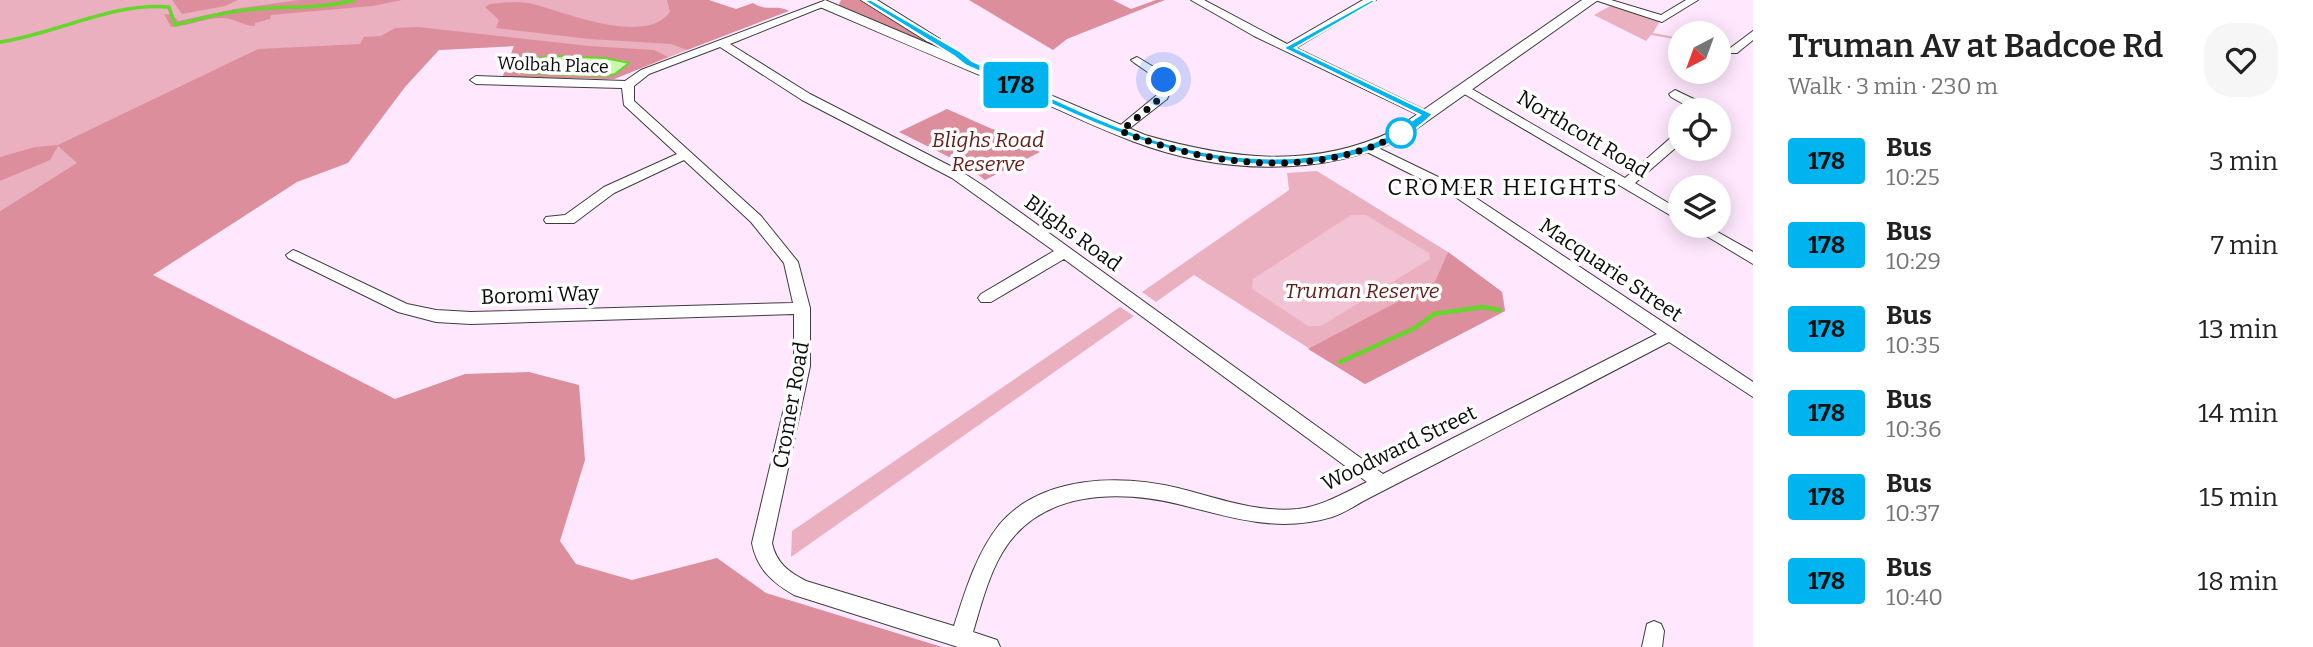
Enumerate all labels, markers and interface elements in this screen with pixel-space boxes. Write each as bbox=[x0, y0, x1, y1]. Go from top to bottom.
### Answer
north arrow bbox=[1668, 21, 1731, 84]
map controls bbox=[1668, 21, 1731, 238]
button: heart bbox=[2204, 23, 2278, 97]
text: Truman Av at Badcoe Rd bbox=[1788, 26, 2163, 66]
street label: Wolbah Place bbox=[497, 52, 609, 78]
line badge: 178 bbox=[976, 62, 1056, 108]
your location bbox=[1146, 62, 1181, 97]
text: 178 bbox=[997, 71, 1035, 99]
text: Walk · 3 min · 230 m bbox=[1788, 72, 1998, 100]
street label: Northcott Road bbox=[1512, 84, 1654, 184]
button: locate bbox=[1668, 98, 1731, 161]
unlabelled marker bbox=[1386, 118, 1416, 148]
park label: Blighs Road Reserve bbox=[932, 127, 1044, 177]
text: Bus bbox=[1886, 132, 1932, 163]
text: 3 min bbox=[2209, 146, 2278, 177]
text: 178 bbox=[1808, 147, 1845, 175]
text: 10:25 bbox=[1886, 163, 1940, 191]
district label: CROMER HEIGHTS bbox=[1387, 173, 1619, 201]
button: layers bbox=[1668, 175, 1731, 238]
street label: Blighs Road bbox=[1019, 189, 1127, 277]
street label: Macquarie Street bbox=[1534, 212, 1688, 328]
text: Bus bbox=[1886, 216, 1932, 247]
text: 7 min bbox=[2211, 230, 2278, 261]
text: 178 bbox=[1808, 231, 1845, 259]
text: 10:29 bbox=[1886, 247, 1941, 275]
park label: Truman Reserve bbox=[1285, 278, 1440, 304]
street label: Boromi Way bbox=[480, 280, 601, 310]
text: Bus bbox=[1886, 300, 1932, 331]
text: 13 min bbox=[2198, 314, 2278, 345]
text: 178 bbox=[1808, 315, 1845, 343]
text: 10:35 bbox=[1886, 331, 1940, 359]
street label: Cromer Road bbox=[767, 340, 815, 470]
text: Bus bbox=[1886, 384, 1932, 415]
text: 14 min bbox=[2198, 398, 2278, 429]
street label: Woodward Street bbox=[1317, 399, 1481, 497]
text: 178 bbox=[1808, 399, 1845, 427]
text: 10:36 bbox=[1886, 415, 1942, 443]
text: Bus bbox=[1886, 468, 1932, 499]
text: 15 min bbox=[2199, 482, 2278, 513]
text: 178 bbox=[1808, 483, 1845, 511]
text: 10:37 bbox=[1886, 499, 1940, 527]
text: Bus bbox=[1886, 552, 1932, 583]
text: 18 min bbox=[2198, 566, 2278, 597]
text: 178 bbox=[1808, 567, 1845, 595]
text: 10:40 bbox=[1886, 583, 1943, 611]

